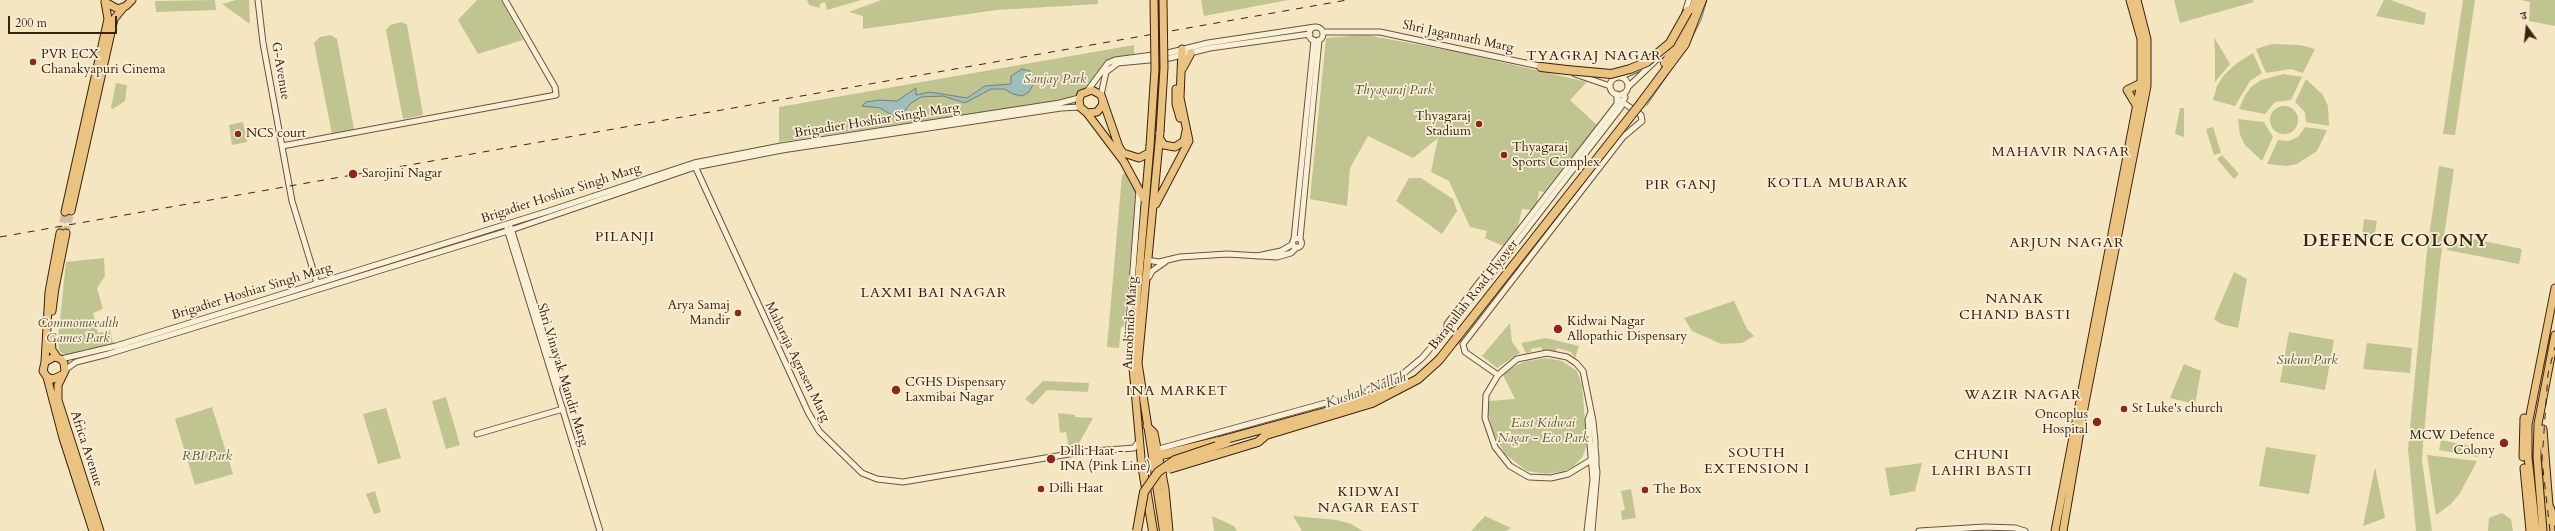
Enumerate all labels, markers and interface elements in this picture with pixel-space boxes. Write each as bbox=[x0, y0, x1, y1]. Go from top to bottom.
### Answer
scale bar bbox=[10, 8, 119, 34]
north arrow bbox=[2507, 8, 2547, 48]
text: उ bbox=[2519, 8, 2528, 24]
text: 200 m bbox=[15, 15, 47, 31]
street label: Shri Jagannath Marg bbox=[1401, 18, 1515, 56]
street label: G-Avenue bbox=[267, 41, 293, 101]
place label: PVR ECX Chanakyapuri Cinema bbox=[41, 47, 166, 78]
district label: TYAGRAJ NAGAR bbox=[1526, 49, 1662, 65]
marker: PVR ECX Chanakyapuri Cinema bbox=[28, 57, 38, 67]
park label: Sanjay Park bbox=[1024, 72, 1086, 88]
park label: Thyagaraj Park bbox=[1354, 83, 1434, 99]
street label: Brigadier Hoshiar Singh Marg bbox=[793, 100, 961, 142]
place label: Thyagaraj Stadium bbox=[1415, 109, 1471, 140]
marker: Thyagaraj Stadium bbox=[1474, 119, 1484, 129]
place label: NCS court bbox=[246, 126, 306, 142]
marker: NCS court bbox=[233, 129, 243, 139]
place label: Thyagaraj Sports Complex bbox=[1512, 140, 1600, 171]
district label: MAHAVIR NAGAR bbox=[1992, 145, 2130, 161]
marker: Thyagaraj Sports Complex bbox=[1499, 150, 1509, 160]
street label: Brigadier Hoshiar Singh Marg bbox=[479, 161, 643, 227]
place label: Sarojini Nagar bbox=[362, 166, 442, 182]
marker: Sarojini Nagar bbox=[347, 168, 359, 180]
district label: KOTLA MUBARAK bbox=[1767, 176, 1909, 192]
district label: PIR GANJ bbox=[1645, 178, 1717, 194]
district label: PILANJI bbox=[595, 230, 655, 246]
district label: DEFENCE COLONY bbox=[2303, 232, 2489, 252]
district label: ARJUN NAGAR bbox=[2009, 236, 2125, 252]
street label: Barapullah Road Flyover bbox=[1426, 237, 1522, 353]
street label: Brigadier Hoshiar Singh Marg bbox=[170, 260, 334, 324]
street label: Aurobindo Marg bbox=[1121, 276, 1141, 370]
district label: LAXMI BAI NAGAR bbox=[861, 286, 1007, 302]
district label: NANAK CHAND BASTI bbox=[1959, 292, 2071, 324]
place label: Arya Samaj Mandir bbox=[668, 298, 730, 329]
street label: Maharaja Agrasen Marg bbox=[761, 299, 833, 425]
street label: Shri Vinayak Mandir Marg bbox=[533, 302, 591, 448]
marker: Arya Samaj Mandir bbox=[733, 308, 743, 318]
place label: Kidwai Nagar Allopathic Dispensary bbox=[1567, 314, 1687, 345]
park label: Commonwealth Games Park bbox=[38, 316, 118, 347]
marker: Kidwai Nagar Allopathic Dispensary bbox=[1552, 323, 1564, 335]
park label: Sukun Park bbox=[2276, 353, 2338, 369]
water label: Kushak Nallah bbox=[1323, 369, 1409, 413]
place label: CGHS Dispensary Laxmibai Nagar bbox=[905, 375, 1006, 406]
marker: CGHS Dispensary Laxmibai Nagar bbox=[890, 384, 902, 396]
district label: INA MARKET bbox=[1126, 384, 1228, 400]
district label: WAZIR NAGAR bbox=[1964, 388, 2082, 404]
place label: St Luke's church bbox=[2132, 401, 2223, 417]
marker: St Luke's church bbox=[2119, 404, 2129, 414]
place label: Oncoplus Hospital bbox=[2035, 407, 2088, 438]
street label: Africa Avenue bbox=[66, 409, 106, 489]
park label: East Kidwai Nagar - Eco Park bbox=[1497, 416, 1589, 447]
marker: Oncoplus Hospital bbox=[2091, 416, 2103, 428]
place label: MCW Defence Colony bbox=[2409, 428, 2495, 459]
marker: MCW Defence Colony bbox=[2498, 437, 2510, 449]
place label: Dilli Haat - INA (Pink Line) bbox=[1060, 444, 1151, 475]
district label: SOUTH EXTENSION I bbox=[1704, 446, 1810, 478]
district label: CHUNI LAHRI BASTI bbox=[1932, 448, 2032, 480]
park label: RBI Park bbox=[182, 449, 232, 465]
marker: Dilli Haat - INA (Pink Line) bbox=[1045, 453, 1057, 465]
place label: Dilli Haat bbox=[1049, 481, 1103, 497]
place label: The Box bbox=[1653, 482, 1701, 498]
marker: Dilli Haat bbox=[1036, 484, 1046, 494]
district label: KIDWAI NAGAR EAST bbox=[1318, 485, 1420, 518]
marker: The Box bbox=[1640, 485, 1650, 495]

